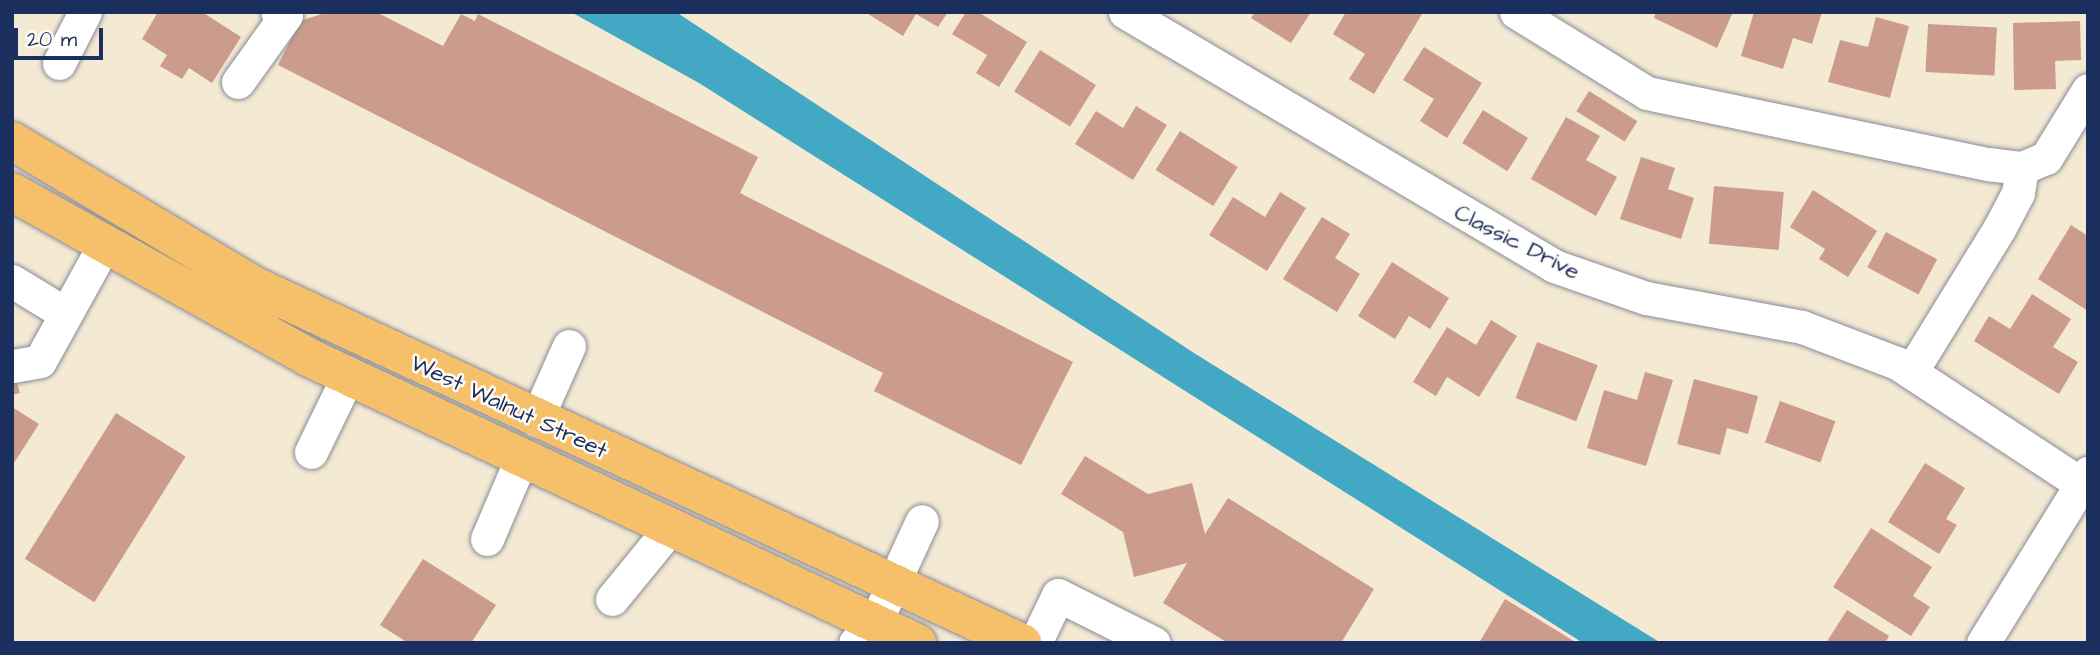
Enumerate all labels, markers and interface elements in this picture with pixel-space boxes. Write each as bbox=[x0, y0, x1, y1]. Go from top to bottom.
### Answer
scale bar bbox=[18, 14, 107, 58]
text: 20 m bbox=[27, 25, 77, 54]
street label: Classic Drive bbox=[1450, 199, 1584, 285]
street label: West Walnut Street bbox=[406, 349, 612, 465]

